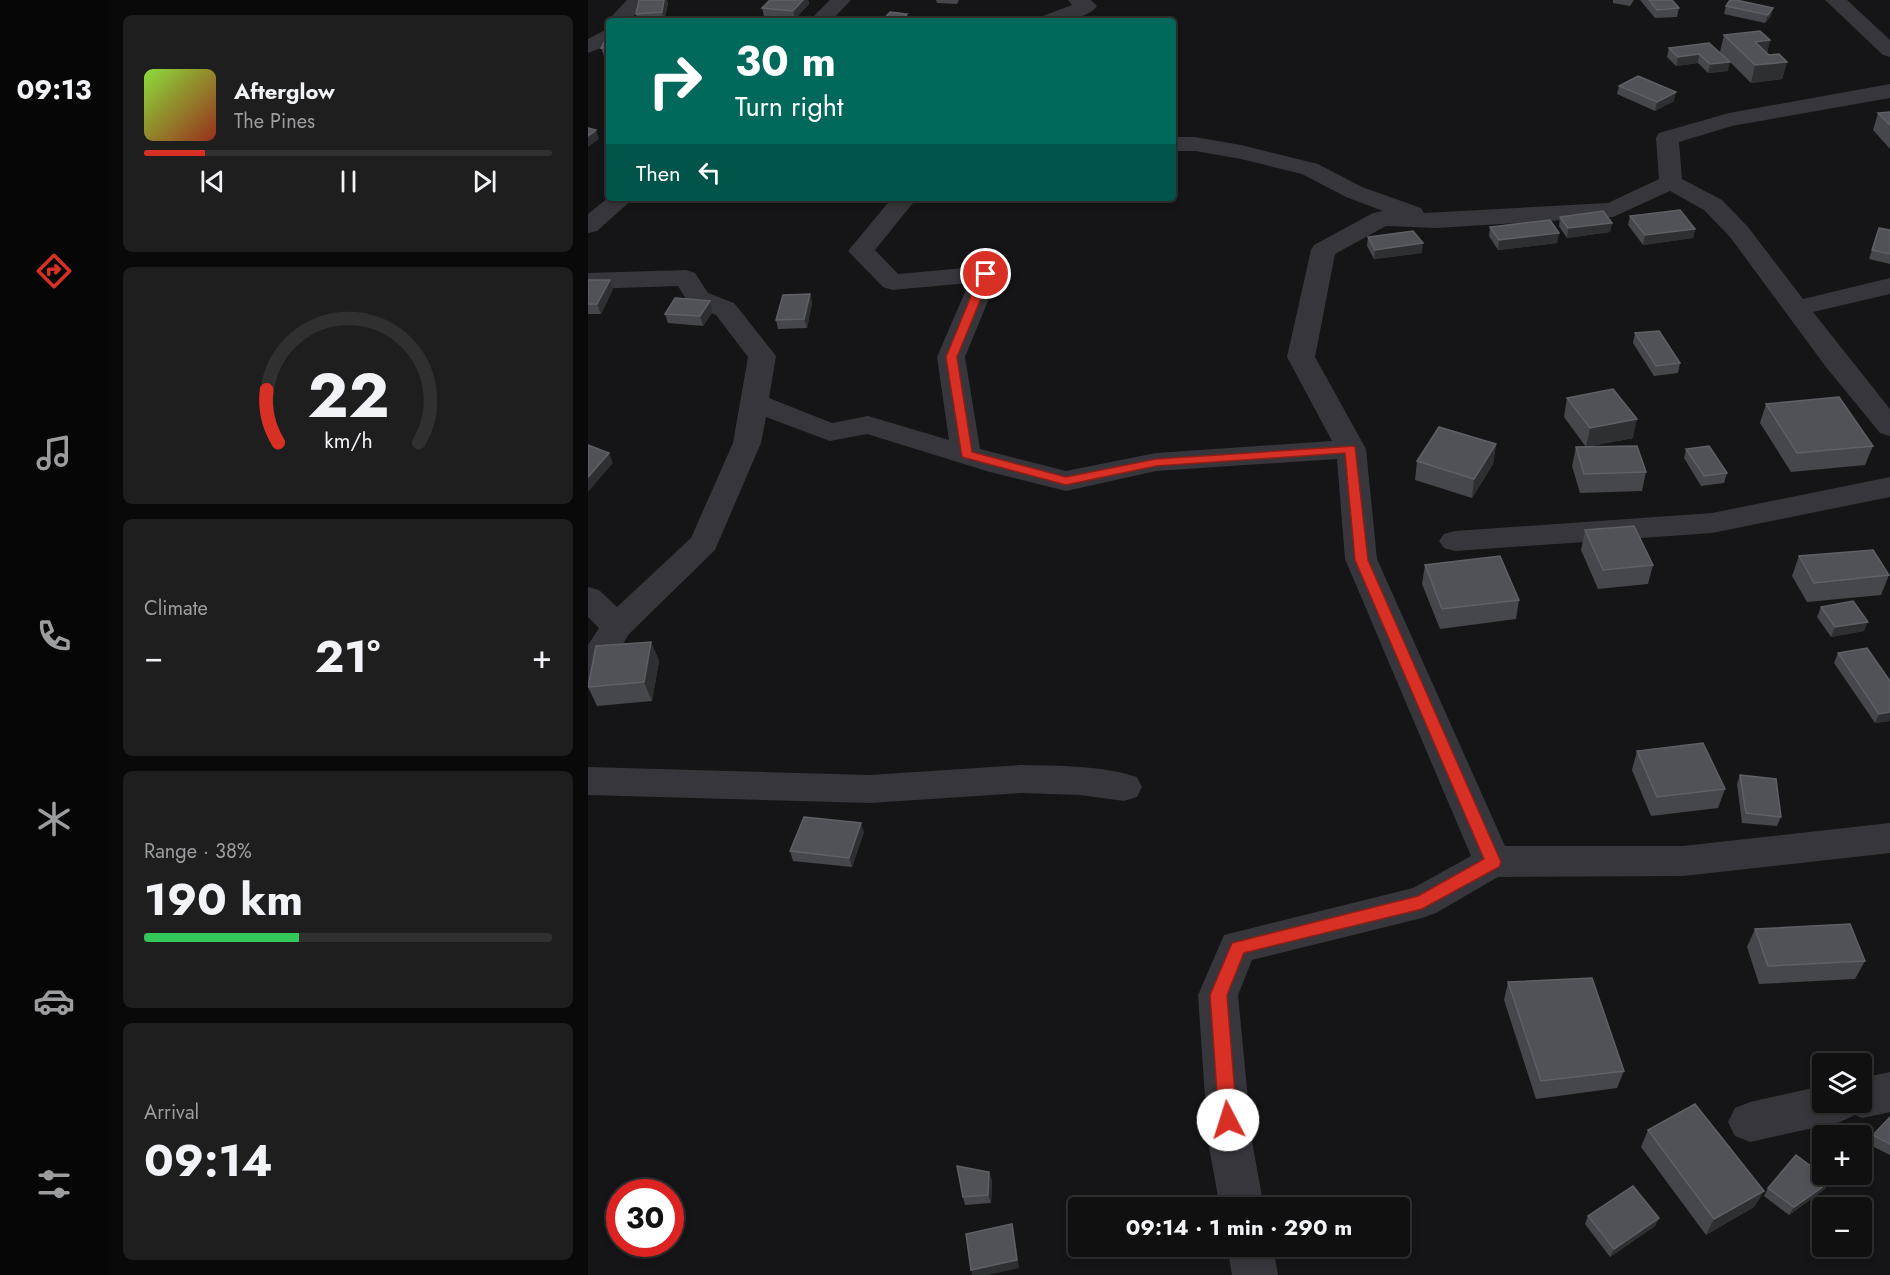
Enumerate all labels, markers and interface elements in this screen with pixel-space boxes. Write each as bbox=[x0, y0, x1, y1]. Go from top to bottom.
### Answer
text: 30 m bbox=[735, 31, 836, 92]
icon: right bbox=[636, 42, 714, 120]
text: 09:13 bbox=[16, 70, 92, 109]
text: Afterglow bbox=[234, 75, 335, 107]
text: Turn right bbox=[735, 87, 843, 126]
text: The Pines bbox=[234, 107, 315, 136]
icon: left bbox=[693, 156, 726, 189]
text: Then bbox=[636, 157, 681, 189]
icon: previous bbox=[196, 165, 229, 198]
icon: pause bbox=[332, 165, 365, 198]
icon: next bbox=[468, 165, 501, 198]
pin bbox=[960, 248, 1011, 299]
icon: directions bbox=[33, 250, 75, 292]
icon: arrive bbox=[969, 257, 1002, 290]
text: 22 bbox=[307, 350, 389, 440]
text: km/h bbox=[324, 425, 372, 456]
icon: music bbox=[33, 432, 75, 474]
text: Climate bbox=[144, 594, 208, 623]
icon: phone bbox=[33, 615, 75, 657]
text: 21° bbox=[315, 624, 380, 689]
text: − bbox=[144, 633, 163, 680]
text: + bbox=[532, 633, 552, 680]
icon: climate bbox=[33, 798, 75, 840]
text: Range · 38% bbox=[144, 837, 252, 866]
text: 190 km bbox=[144, 867, 303, 932]
icon: car bbox=[33, 980, 75, 1022]
map controls bbox=[1812, 1053, 1872, 1257]
button: layers bbox=[1812, 1053, 1872, 1113]
position arrow bbox=[1196, 1088, 1260, 1152]
text: Arrival bbox=[144, 1098, 199, 1127]
button: + bbox=[1812, 1125, 1872, 1185]
text: 09:14 bbox=[144, 1128, 273, 1193]
icon: filters bbox=[33, 1163, 75, 1205]
speed limit sign: 30 bbox=[606, 1179, 684, 1257]
button: − bbox=[1812, 1197, 1872, 1257]
text: 09:14 · 1 min · 290 m bbox=[1126, 1211, 1352, 1243]

